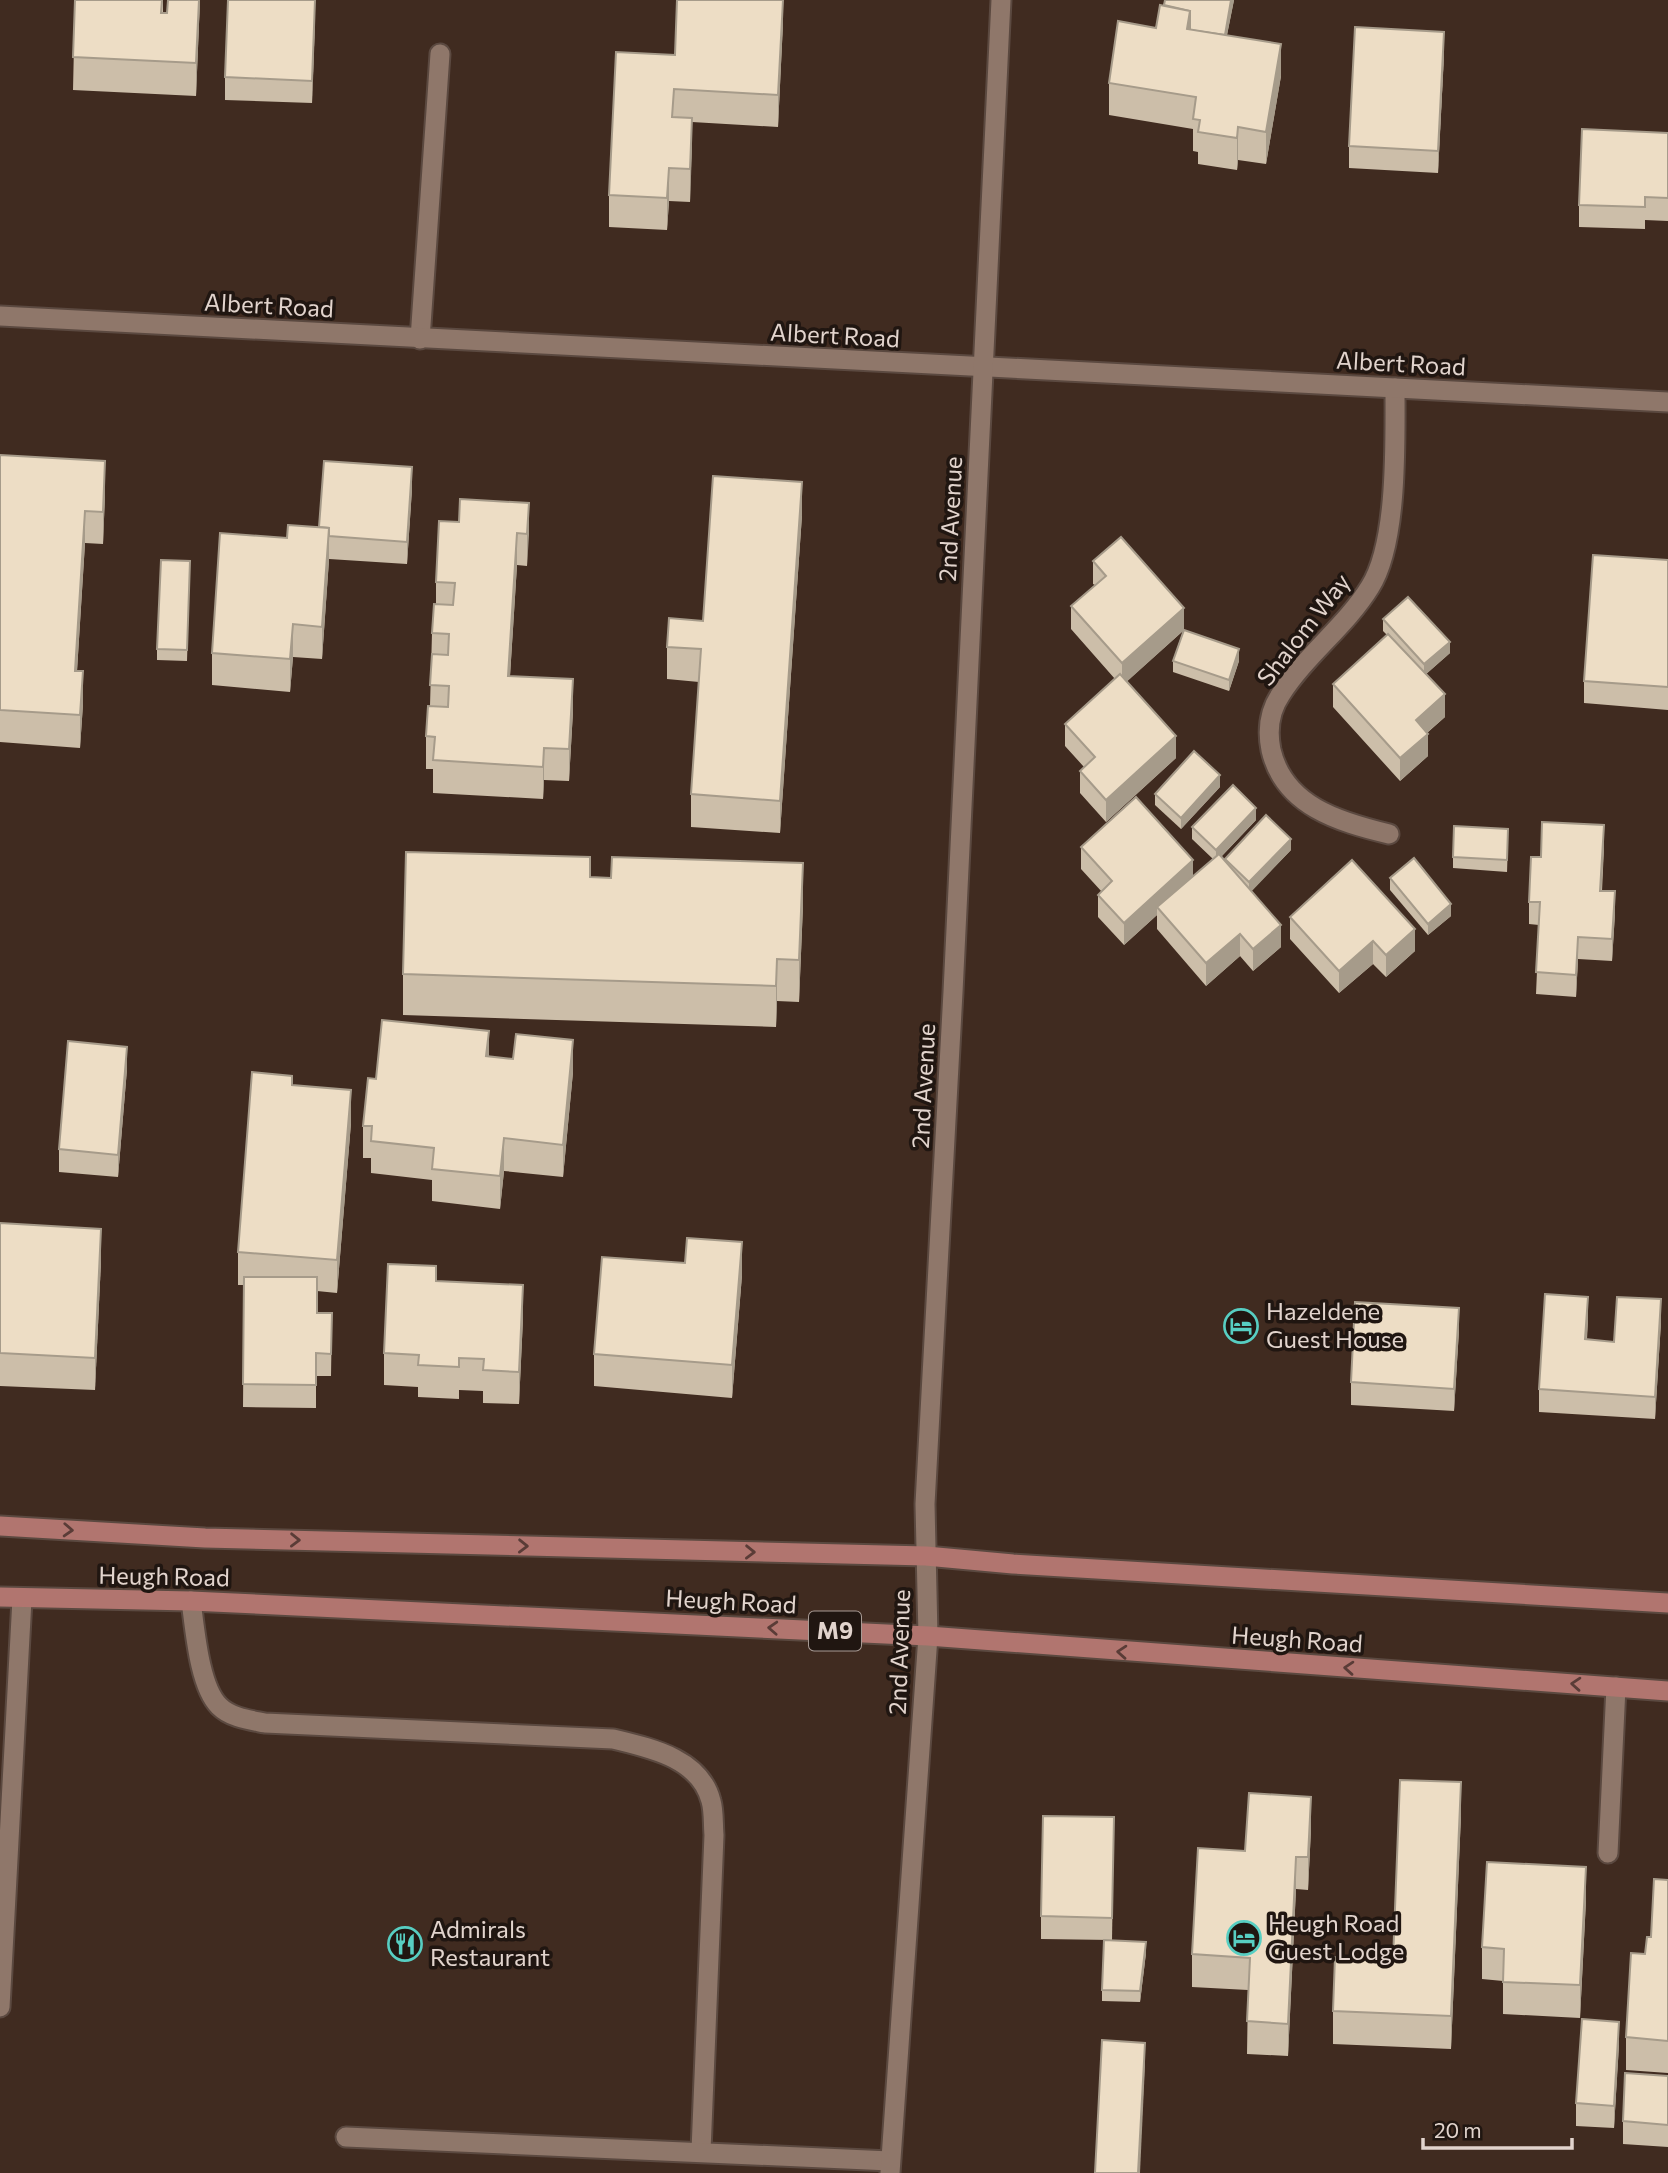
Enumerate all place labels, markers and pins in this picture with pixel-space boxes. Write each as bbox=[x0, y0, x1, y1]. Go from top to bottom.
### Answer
place label: Hazeldene Guest House bbox=[1266, 1296, 1404, 1353]
hotel icon: Hazeldene Guest House bbox=[1222, 1307, 1260, 1345]
place label: Heugh Road Guest Lodge bbox=[1268, 1908, 1404, 1965]
place label: Admirals Restaurant bbox=[430, 1914, 550, 1971]
hotel icon: Heugh Road Guest Lodge bbox=[1225, 1919, 1263, 1957]
restaurant icon: Admirals Restaurant bbox=[386, 1925, 424, 1963]

